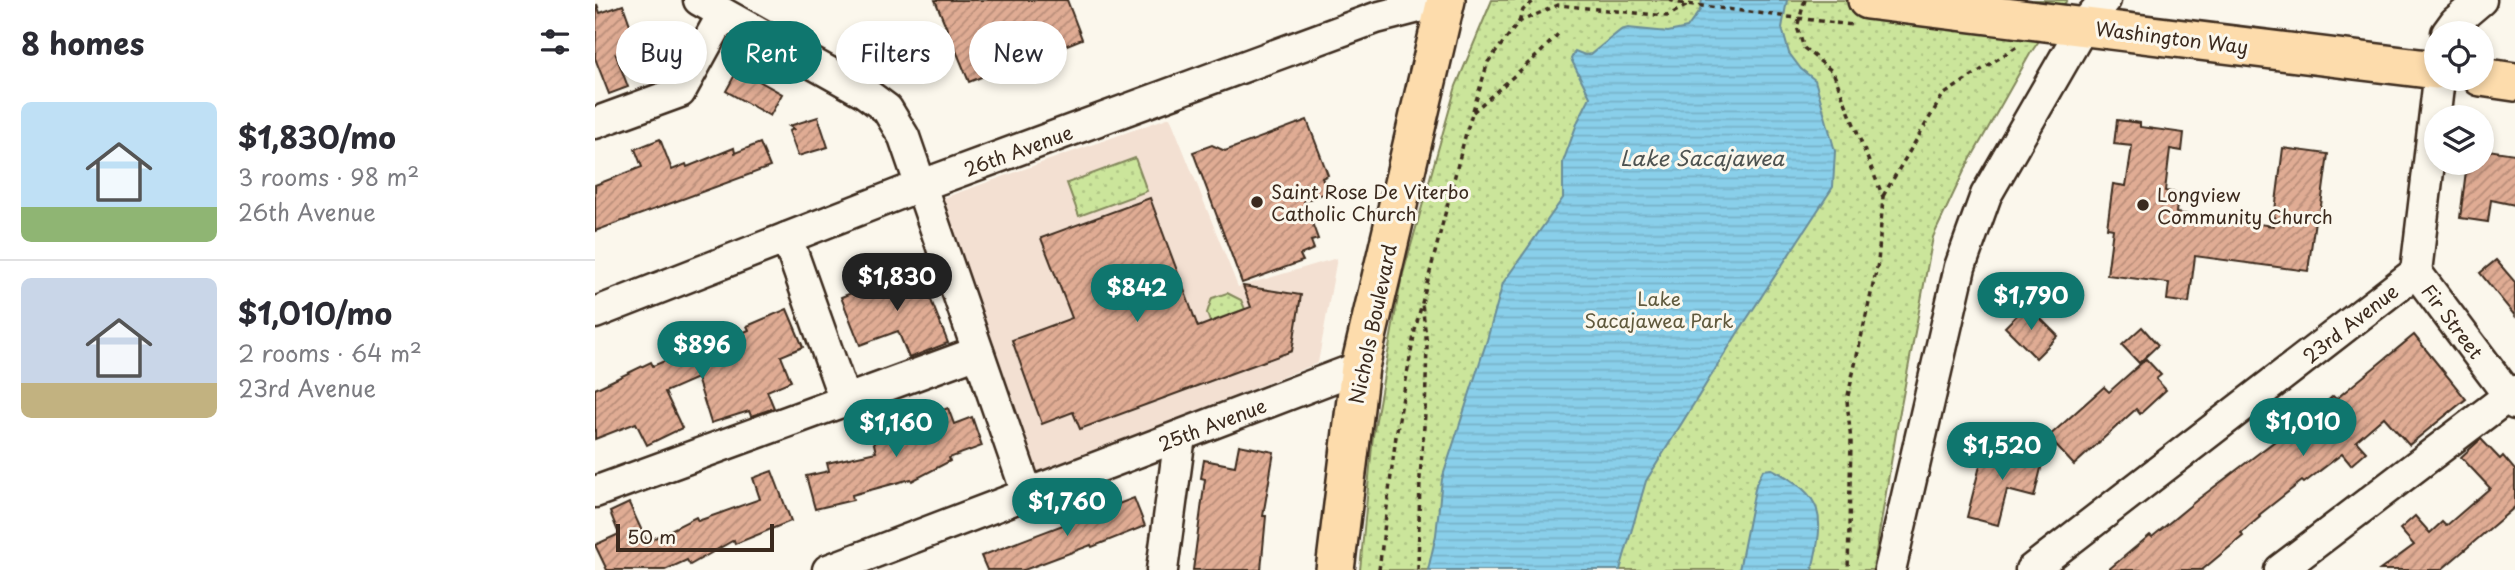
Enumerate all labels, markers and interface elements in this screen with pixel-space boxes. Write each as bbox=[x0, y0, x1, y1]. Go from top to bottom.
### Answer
street label: Washington Way bbox=[2094, 14, 2250, 60]
text: 8 homes bbox=[21, 20, 144, 65]
chip: Buy bbox=[616, 21, 707, 84]
chip: Rent bbox=[721, 21, 822, 84]
chip: Filters bbox=[836, 21, 955, 84]
chip: New bbox=[969, 21, 1067, 84]
map controls bbox=[2424, 21, 2494, 175]
button: locate bbox=[2424, 21, 2494, 91]
icon: filters bbox=[536, 23, 574, 61]
button: layers bbox=[2424, 105, 2494, 175]
text: $1,830/mo bbox=[238, 114, 396, 159]
street label: 26th Avenue bbox=[960, 117, 1076, 183]
icon: home bbox=[77, 130, 161, 214]
water label: Lake Sacajawea bbox=[1620, 141, 1785, 173]
text: 3 rooms · 98 m² bbox=[238, 159, 419, 194]
place label: Saint Rose De Viterbo Catholic Church bbox=[1271, 177, 1469, 227]
place label: Longview Community Church bbox=[2157, 180, 2333, 230]
text: 26th Avenue bbox=[238, 194, 376, 229]
marker: Saint Rose De Viterbo Catholic Church bbox=[1249, 194, 1265, 210]
marker: Longview Community Church bbox=[2135, 197, 2151, 213]
street label: Nichols Boulevard bbox=[1341, 241, 1403, 407]
pin: $1,830 bbox=[840, 254, 954, 313]
text: $1,830 bbox=[858, 258, 936, 293]
pin: $842 bbox=[1096, 264, 1178, 324]
text: $842 bbox=[1107, 269, 1167, 304]
pin: $1,790 bbox=[1974, 272, 2088, 332]
text: $1,790 bbox=[1993, 277, 2069, 312]
street label: 23rd Avenue bbox=[2296, 277, 2404, 369]
street label: Fir Street bbox=[2416, 278, 2491, 365]
park label: Lake Sacajawea Park bbox=[1585, 284, 1734, 334]
text: $1,010/mo bbox=[238, 290, 392, 335]
icon: home bbox=[77, 306, 161, 390]
pin: $896 bbox=[661, 322, 743, 381]
text: $896 bbox=[673, 326, 731, 361]
text: 2 rooms · 64 m² bbox=[238, 335, 422, 370]
text: 23rd Avenue bbox=[238, 370, 376, 405]
street label: 25th Avenue bbox=[1154, 391, 1270, 457]
pin: $1,010 bbox=[2246, 398, 2360, 458]
pin: $1,160 bbox=[839, 400, 953, 459]
text: $1,010 bbox=[2265, 403, 2341, 438]
text: $1,160 bbox=[860, 404, 932, 439]
pin: $1,520 bbox=[1945, 422, 2059, 482]
text: $1,520 bbox=[1963, 427, 2041, 462]
pin: $1,760 bbox=[1010, 478, 1124, 538]
text: $1,760 bbox=[1028, 483, 1106, 518]
scale bar bbox=[616, 521, 773, 553]
text: 50 m bbox=[627, 522, 676, 550]

